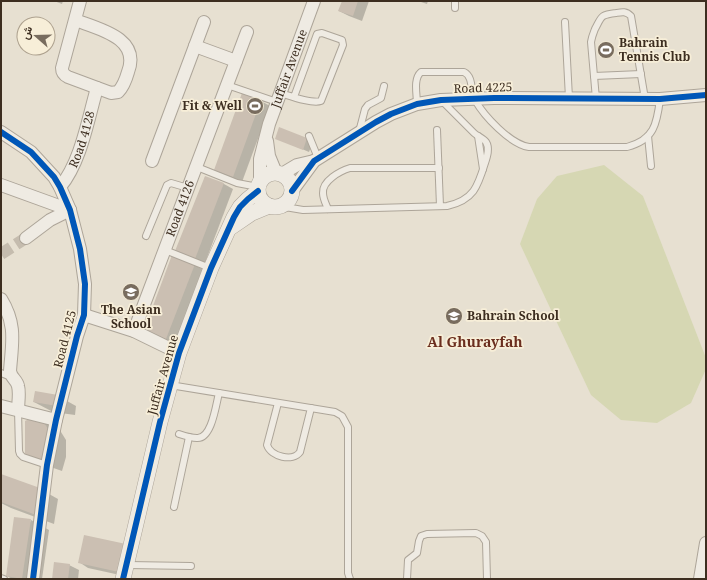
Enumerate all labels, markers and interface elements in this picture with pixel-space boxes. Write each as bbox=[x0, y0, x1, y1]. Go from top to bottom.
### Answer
north arrow bbox=[16, 16, 56, 56]
text: ش bbox=[17, 24, 35, 41]
street label: Juffair Avenue bbox=[266, 27, 311, 111]
place label: Bahrain Tennis Club bbox=[619, 34, 691, 65]
sports icon: Bahrain Tennis Club bbox=[596, 40, 616, 60]
street label: Road 4225 bbox=[453, 78, 513, 97]
sports icon: Fit & Well bbox=[245, 96, 265, 116]
place label: Fit & Well bbox=[182, 97, 243, 114]
street label: Road 4128 bbox=[64, 109, 99, 170]
street label: Road 4126 bbox=[161, 177, 198, 239]
school or university icon: The Asian School bbox=[121, 282, 141, 302]
place label: The Asian School bbox=[101, 301, 161, 332]
school or university icon: Bahrain School bbox=[444, 306, 464, 326]
place label: Bahrain School bbox=[467, 307, 560, 324]
street label: Road 4125 bbox=[49, 308, 80, 369]
district label: Al Ghurayfah bbox=[427, 332, 523, 351]
street label: Juffair Avenue bbox=[143, 333, 182, 418]

